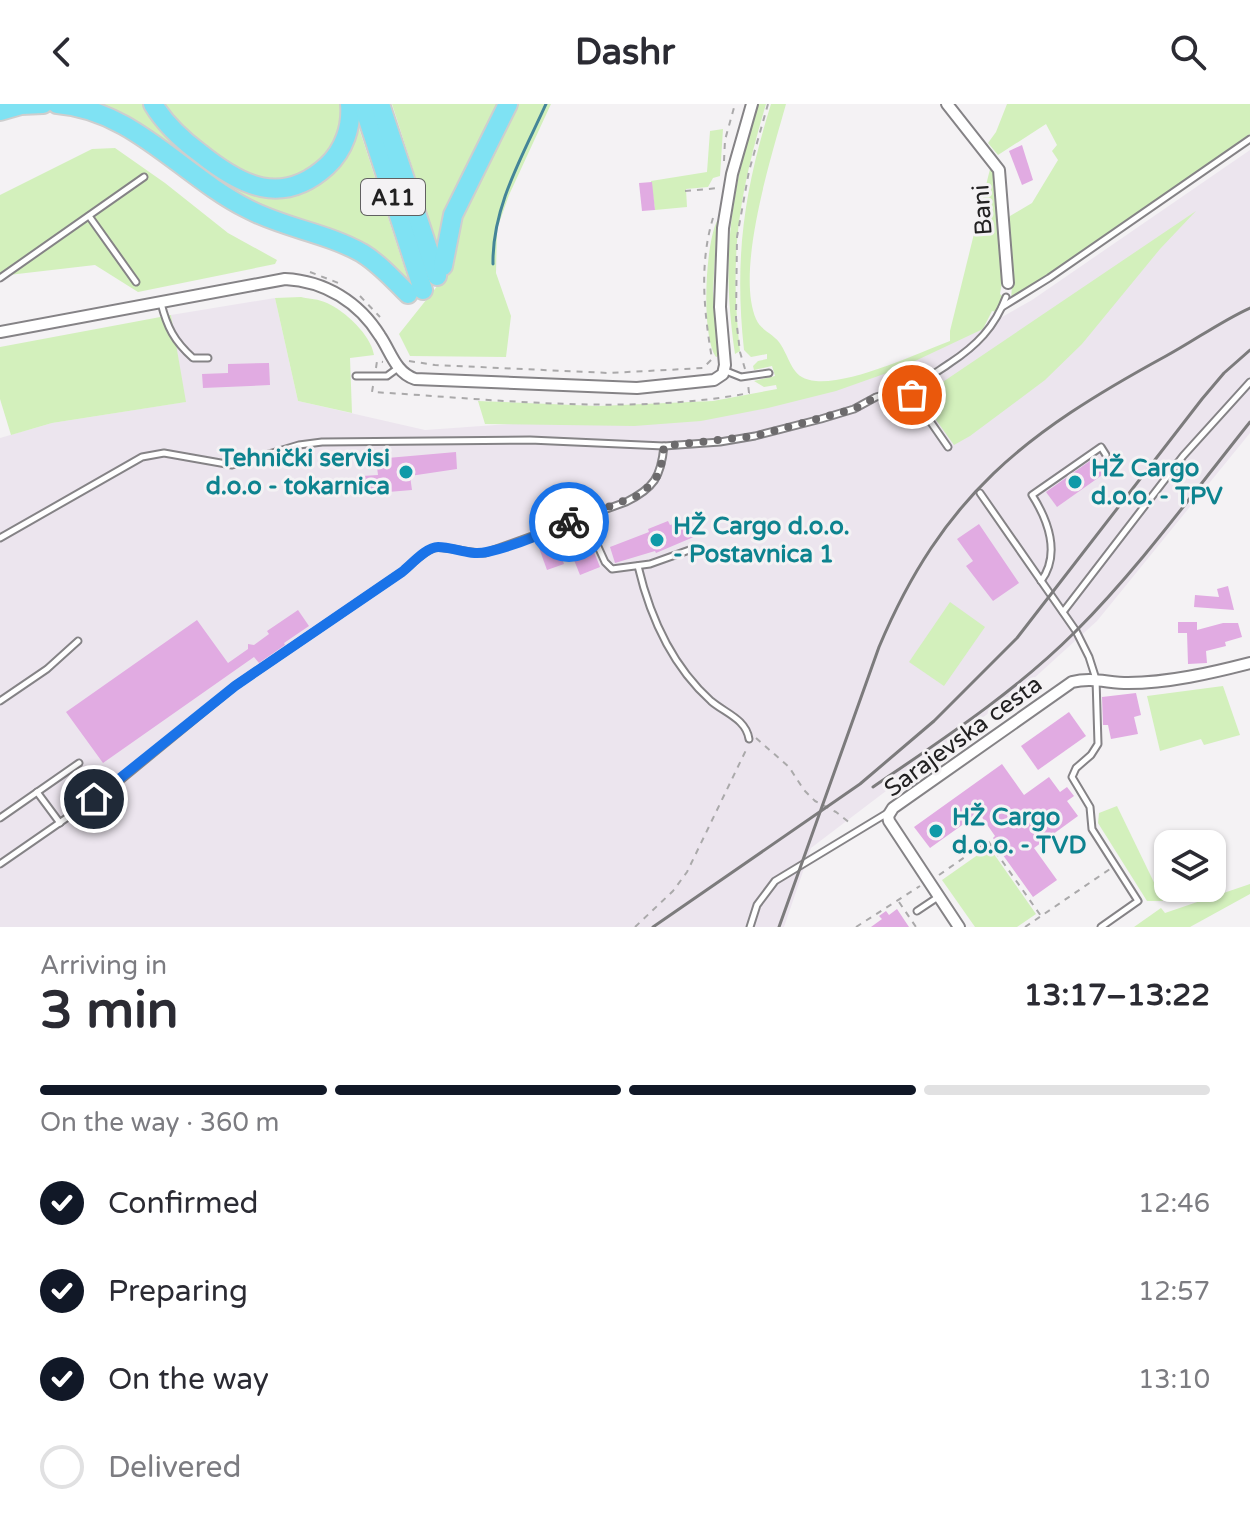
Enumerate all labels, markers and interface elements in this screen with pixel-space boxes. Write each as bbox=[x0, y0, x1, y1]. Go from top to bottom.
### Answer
icon: back bbox=[40, 30, 84, 74]
icon: search bbox=[1166, 30, 1210, 74]
text: Dashr bbox=[575, 31, 675, 74]
road number: A11 bbox=[361, 179, 425, 215]
street label: Bani bbox=[966, 184, 999, 236]
pin bbox=[878, 361, 946, 429]
icon: bag bbox=[890, 373, 934, 417]
place label: Tehnički servisi d.o.o - tokarnica bbox=[206, 444, 390, 501]
place label: HŽ Cargo d.o.o. - TPV bbox=[1091, 453, 1223, 511]
marker: Tehnički servisi d.o.o - tokarnica bbox=[397, 463, 415, 481]
marker: HŽ Cargo d.o.o. - TPV bbox=[1066, 473, 1084, 491]
courier bbox=[529, 482, 609, 562]
icon: bike bbox=[547, 500, 591, 544]
place label: HŽ Cargo d.o.o. - Postavnica 1 bbox=[673, 511, 850, 569]
marker: HŽ Cargo d.o.o. - Postavnica 1 bbox=[648, 531, 666, 549]
street label: Sarajevska cesta bbox=[879, 670, 1048, 803]
pin bbox=[60, 765, 128, 833]
icon: home bbox=[72, 777, 116, 821]
place label: HŽ Cargo d.o.o. - TVD bbox=[952, 802, 1087, 860]
marker: HŽ Cargo d.o.o. - TVD bbox=[927, 822, 945, 840]
map controls bbox=[1154, 830, 1226, 902]
button: layers bbox=[1154, 830, 1226, 902]
text: Arriving in bbox=[40, 950, 167, 981]
text: 13:17–13:22 bbox=[1024, 977, 1210, 1014]
text: 3 min bbox=[40, 979, 179, 1042]
text: On the way · 360 m bbox=[40, 1107, 279, 1138]
icon: check bbox=[40, 1181, 84, 1225]
text: Confirmed bbox=[108, 1185, 259, 1222]
text: 12:46 bbox=[1138, 1188, 1210, 1219]
icon: check bbox=[40, 1269, 84, 1313]
text: Preparing bbox=[108, 1273, 248, 1310]
text: 12:57 bbox=[1138, 1276, 1210, 1307]
icon: check bbox=[40, 1357, 84, 1401]
text: On the way bbox=[108, 1361, 269, 1398]
text: 13:10 bbox=[1138, 1364, 1210, 1395]
text: Delivered bbox=[108, 1449, 242, 1486]

